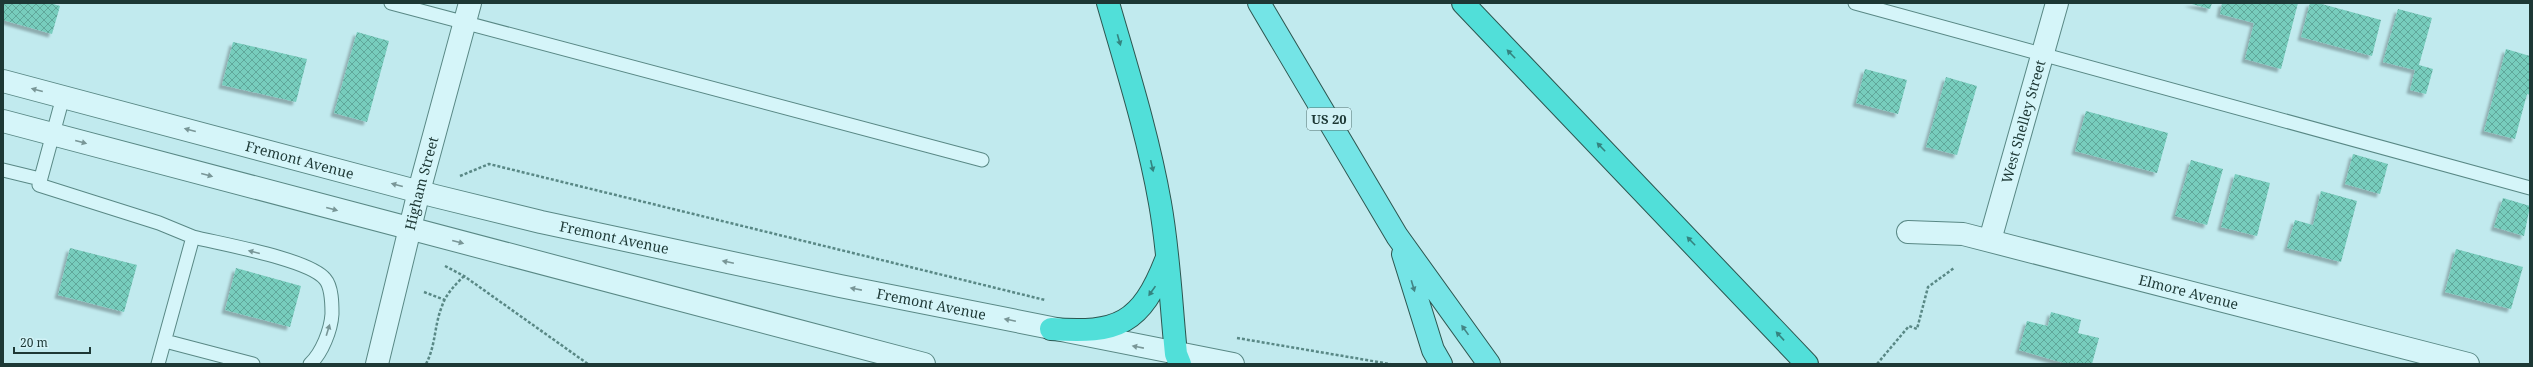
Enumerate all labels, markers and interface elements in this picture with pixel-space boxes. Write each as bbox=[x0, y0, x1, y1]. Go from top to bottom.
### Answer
one-way arrow bbox=[1116, 35, 1122, 47]
one-way arrow bbox=[1507, 49, 1516, 58]
street label: West Shelley Street bbox=[1997, 58, 2049, 185]
one-way arrow bbox=[31, 87, 43, 93]
road number: US 20 bbox=[1307, 108, 1351, 130]
one-way arrow bbox=[184, 127, 196, 133]
street label: Higham Street bbox=[400, 134, 442, 232]
street label: Fremont Avenue bbox=[244, 136, 356, 183]
one-way arrow bbox=[75, 139, 87, 145]
one-way arrow bbox=[1597, 143, 1606, 152]
one-way arrow bbox=[1149, 160, 1155, 172]
one-way arrow bbox=[201, 173, 213, 179]
one-way arrow bbox=[391, 182, 403, 188]
one-way arrow bbox=[327, 206, 339, 212]
street label: Fremont Avenue bbox=[558, 216, 671, 258]
one-way arrow bbox=[1686, 236, 1696, 246]
one-way arrow bbox=[452, 240, 464, 246]
one-way arrow bbox=[248, 249, 260, 255]
one-way arrow bbox=[722, 258, 734, 264]
street label: Elmore Avenue bbox=[2137, 270, 2241, 314]
one-way arrow bbox=[1410, 281, 1416, 293]
street label: Fremont Avenue bbox=[875, 283, 988, 324]
one-way arrow bbox=[849, 285, 862, 291]
one-way arrow bbox=[1148, 285, 1156, 296]
one-way arrow bbox=[1004, 317, 1016, 323]
one-way arrow bbox=[325, 323, 331, 335]
one-way arrow bbox=[1461, 324, 1469, 335]
scale bar bbox=[14, 329, 90, 355]
one-way arrow bbox=[1775, 331, 1785, 341]
text: 20 m bbox=[20, 334, 48, 351]
one-way arrow bbox=[1131, 343, 1144, 349]

